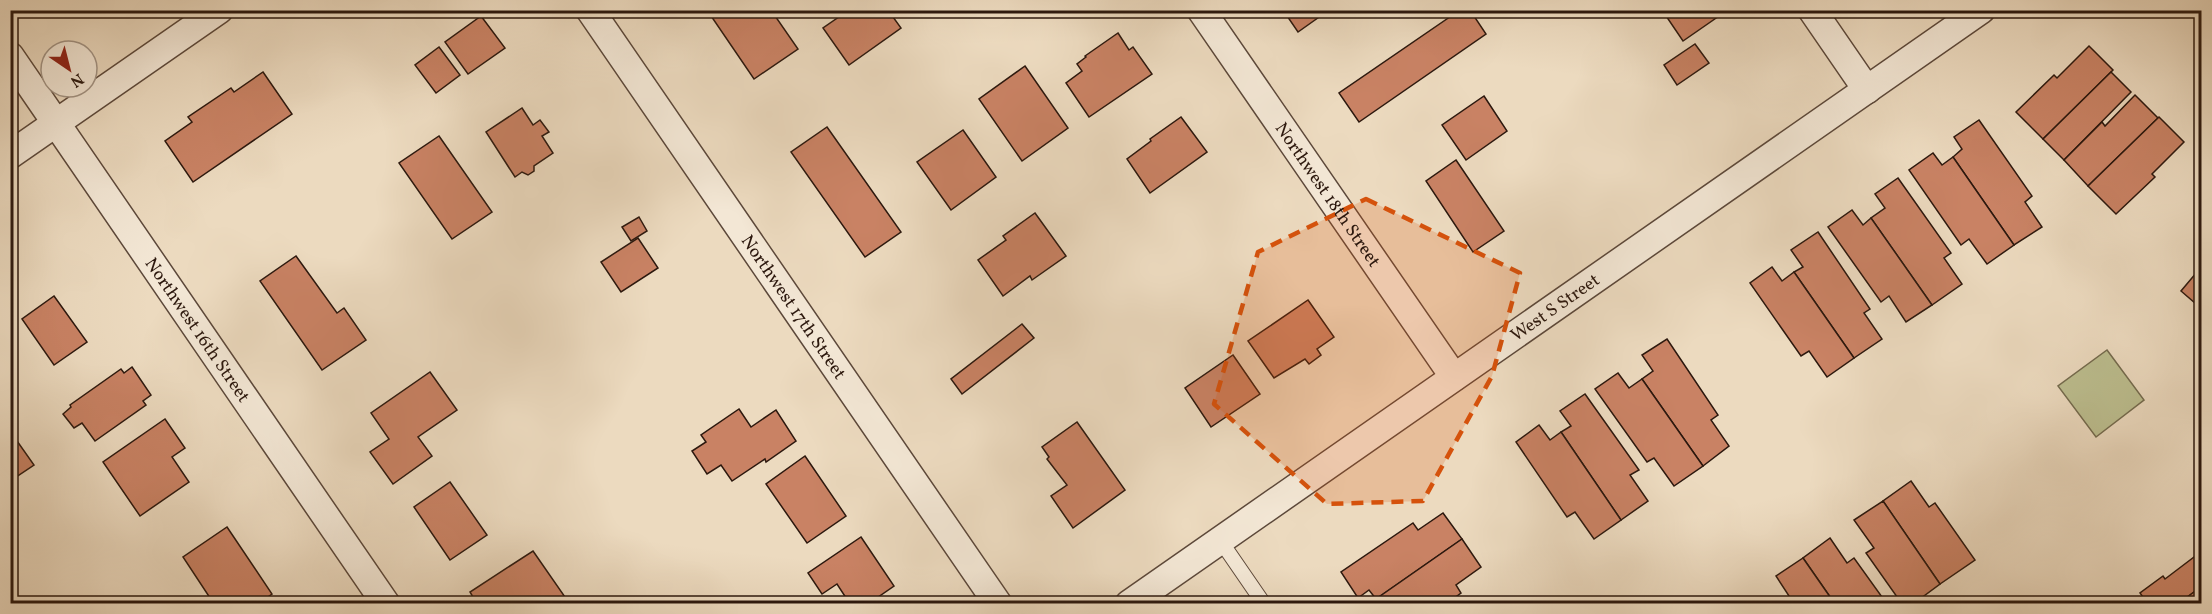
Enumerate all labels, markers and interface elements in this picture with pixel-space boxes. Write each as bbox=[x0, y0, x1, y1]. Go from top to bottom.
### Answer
north arrow bbox=[39, 39, 99, 99]
text: N bbox=[65, 67, 88, 92]
street label: Northwest 18th Street bbox=[1268, 118, 1386, 273]
street label: Northwest 17th Street bbox=[734, 230, 851, 385]
street label: Northwest 16th Street bbox=[138, 253, 255, 408]
street label: West S Street bbox=[1506, 269, 1605, 348]

